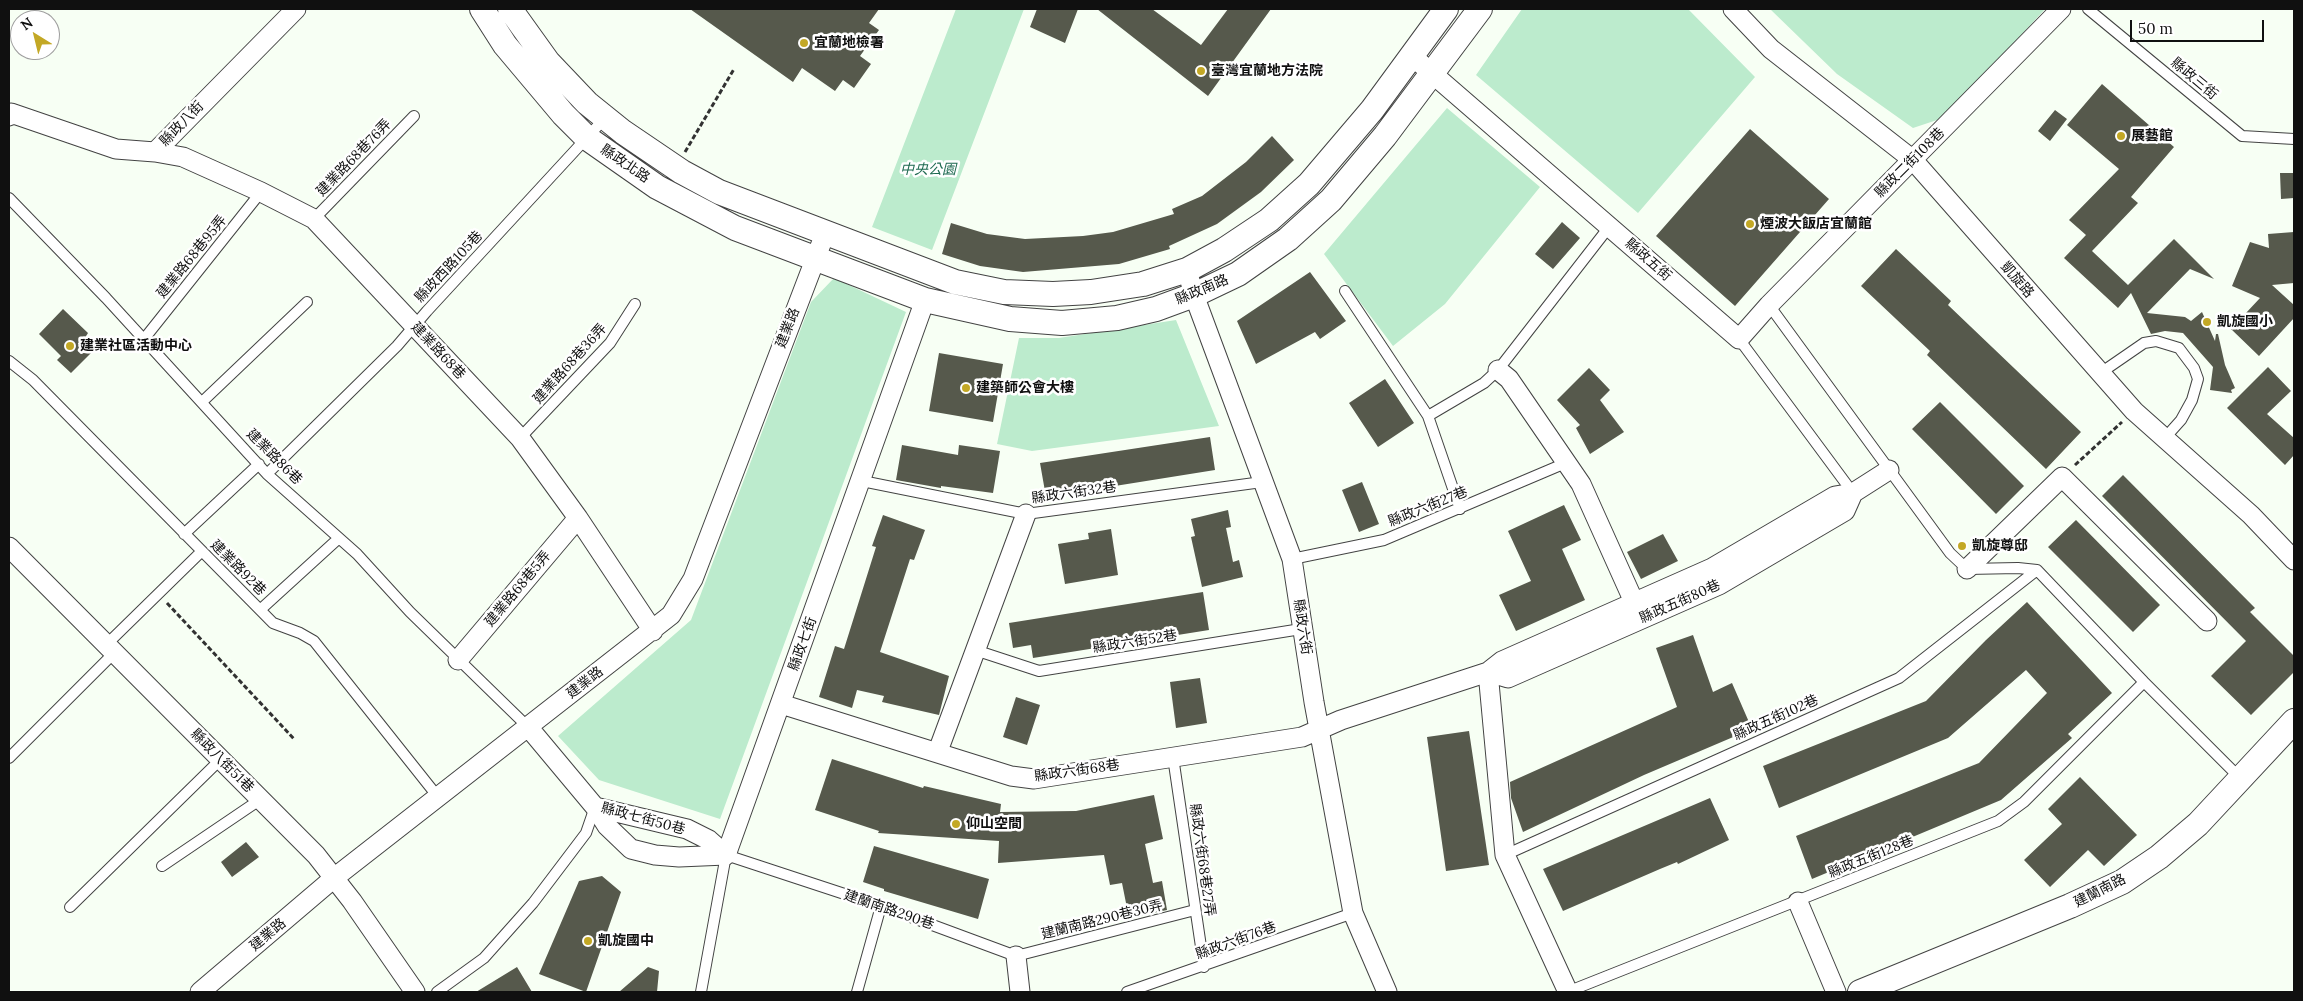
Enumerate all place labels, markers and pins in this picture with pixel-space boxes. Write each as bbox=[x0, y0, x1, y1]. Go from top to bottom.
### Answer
place label: 宜蘭地檢署 bbox=[814, 35, 884, 51]
marker: 宜蘭地檢署 bbox=[798, 37, 810, 49]
place label: 臺灣宜蘭地方法院 bbox=[1211, 63, 1323, 79]
marker: 臺灣宜蘭地方法院 bbox=[1195, 65, 1207, 77]
place label: 展藝館 bbox=[2131, 128, 2173, 144]
marker: 展藝館 bbox=[2115, 130, 2127, 142]
place label: 煙波大飯店宜蘭館 bbox=[1760, 216, 1872, 232]
marker: 煙波大飯店宜蘭館 bbox=[1744, 218, 1756, 230]
place label: 凱旋國小 bbox=[2217, 314, 2273, 330]
marker: 凱旋國小 bbox=[2201, 316, 2213, 328]
place label: 建業社區活動中心 bbox=[80, 338, 192, 354]
marker: 建業社區活動中心 bbox=[64, 340, 76, 352]
place label: 建築師公會大樓 bbox=[976, 380, 1074, 396]
marker: 建築師公會大樓 bbox=[960, 382, 972, 394]
place label: 凱旋尊邸 bbox=[1972, 538, 2028, 554]
marker: 凱旋尊邸 bbox=[1956, 540, 1968, 552]
place label: 仰山空間 bbox=[966, 816, 1022, 832]
marker: 仰山空間 bbox=[950, 818, 962, 830]
place label: 凱旋國中 bbox=[598, 933, 654, 949]
marker: 凱旋國中 bbox=[582, 935, 594, 947]

